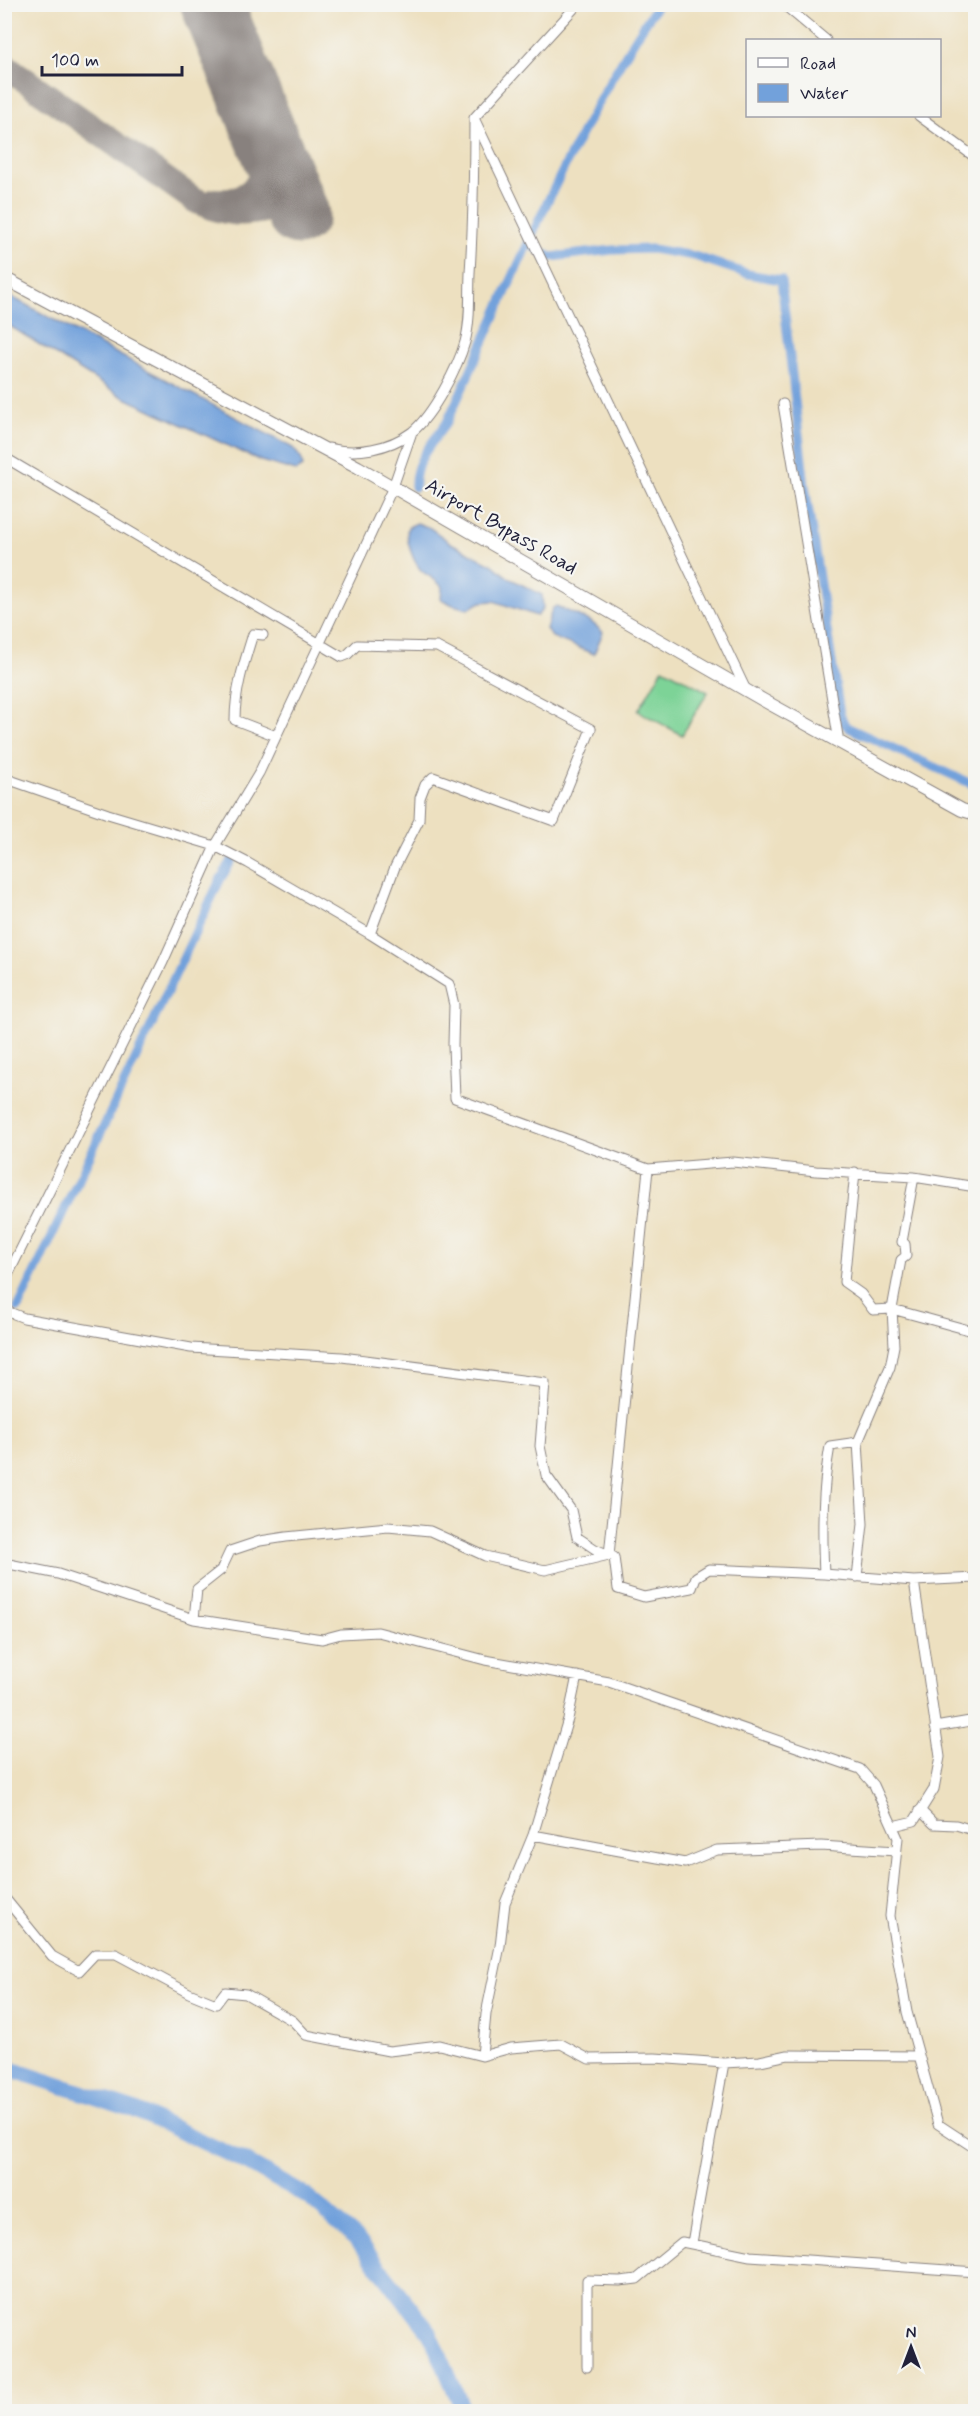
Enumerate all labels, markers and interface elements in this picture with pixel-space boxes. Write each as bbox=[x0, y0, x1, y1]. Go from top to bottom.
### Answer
scale bar bbox=[42, 39, 182, 77]
legend bbox=[746, 39, 941, 117]
text: 100 m bbox=[51, 49, 99, 73]
text: Road bbox=[800, 52, 836, 76]
text: Water bbox=[800, 82, 849, 106]
street label: Airport Bypass Road bbox=[420, 472, 582, 582]
north arrow bbox=[881, 2317, 941, 2377]
text: N bbox=[906, 2323, 916, 2344]

